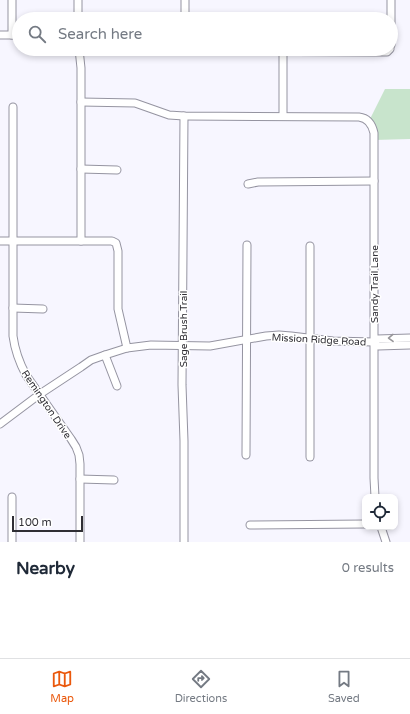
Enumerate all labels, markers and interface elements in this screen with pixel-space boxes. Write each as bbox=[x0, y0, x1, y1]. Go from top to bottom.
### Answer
search box bbox=[12, 12, 398, 56]
icon: search bbox=[26, 23, 48, 45]
text: Search here bbox=[58, 25, 142, 43]
street label: Sandy Trail Lane bbox=[369, 245, 381, 323]
street label: Sage Brush Trail bbox=[178, 291, 190, 367]
street label: Mission Ridge Road bbox=[271, 332, 366, 348]
one-way arrow bbox=[388, 334, 394, 342]
street label: Remington Drive bbox=[19, 368, 74, 441]
map controls bbox=[362, 494, 398, 530]
button: locate bbox=[362, 494, 398, 530]
scale bar bbox=[12, 514, 83, 533]
text: 100 m bbox=[18, 516, 52, 529]
text: Nearby bbox=[16, 558, 75, 579]
text: 0 results bbox=[342, 560, 394, 576]
tab: Map bbox=[50, 668, 74, 705]
tab: Directions bbox=[175, 668, 227, 705]
tab: Saved bbox=[328, 668, 360, 705]

